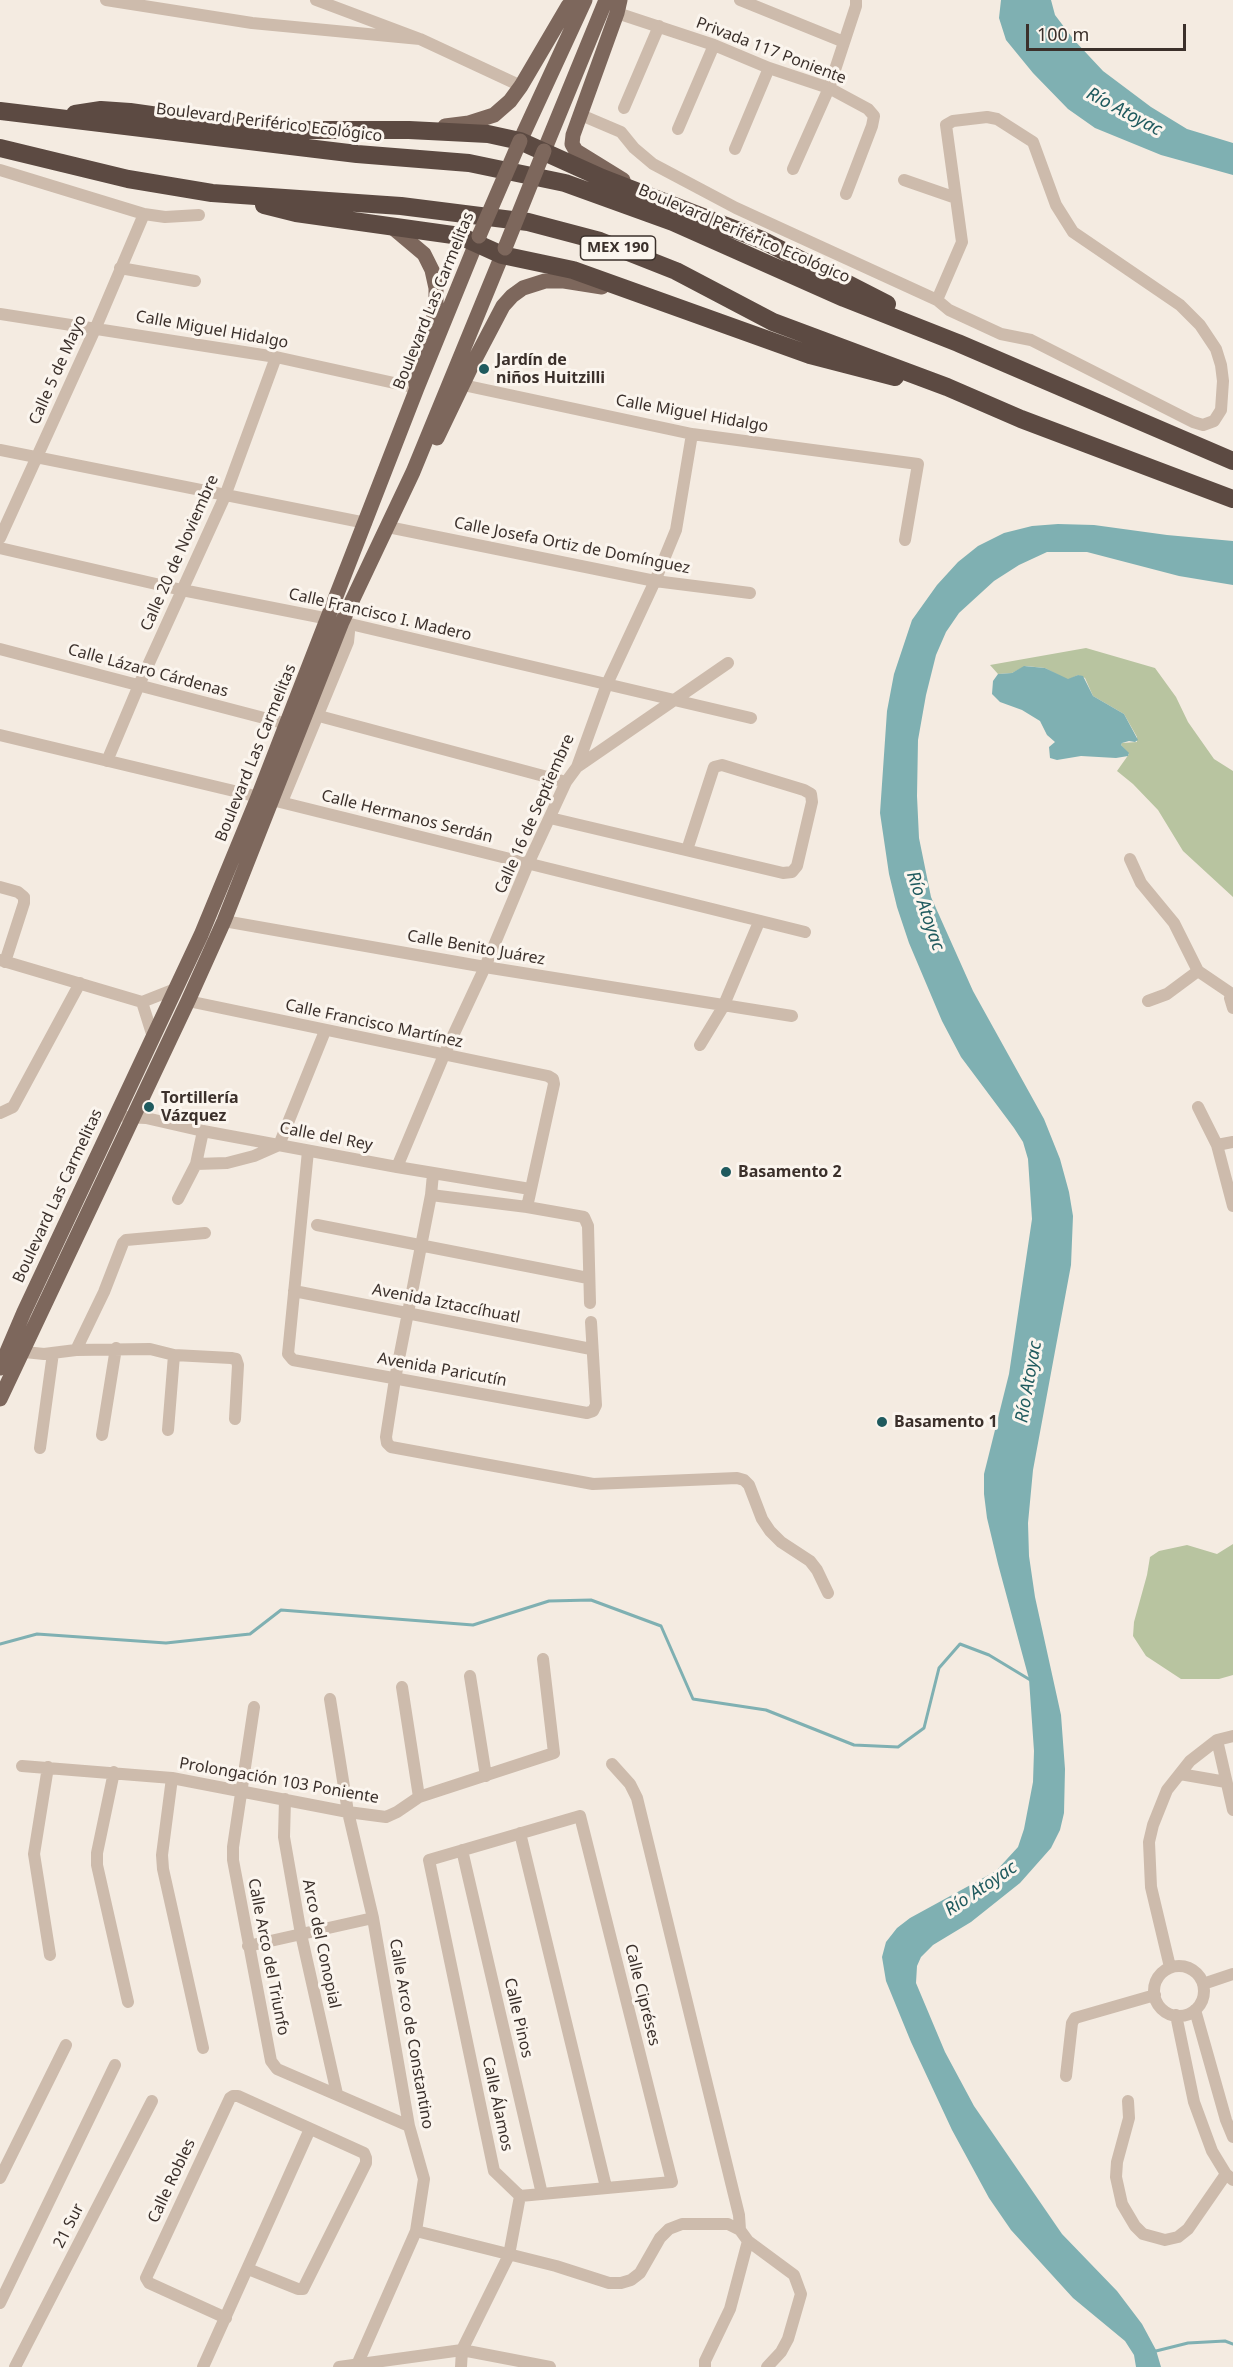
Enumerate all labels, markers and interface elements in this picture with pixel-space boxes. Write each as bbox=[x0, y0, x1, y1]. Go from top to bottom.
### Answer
scale bar bbox=[1029, 12, 1190, 50]
street label: Privada 117 Poniente bbox=[693, 14, 849, 88]
text: 100 m bbox=[1037, 22, 1089, 46]
water label: Río Atoyac bbox=[1083, 83, 1165, 141]
street label: Boulevard Periférico Ecológico bbox=[155, 100, 383, 146]
street label: Boulevard Periférico Ecológico bbox=[635, 181, 853, 287]
street label: Boulevard Las Carmelitas bbox=[390, 209, 478, 393]
road number: MEX 190 bbox=[580, 236, 656, 260]
street label: Calle Miguel Hidalgo bbox=[134, 307, 290, 353]
street label: Calle 5 de Mayo bbox=[25, 312, 91, 428]
place label: Jardín de niños Huitzilli bbox=[496, 350, 605, 388]
marker: Jardín de niños Huitzilli bbox=[477, 362, 491, 376]
street label: Calle Miguel Hidalgo bbox=[614, 391, 770, 437]
street label: Calle 20 de Noviembre bbox=[137, 472, 223, 634]
street label: Calle Josefa Ortiz de Domínguez bbox=[452, 514, 692, 578]
street label: Calle Francisco I. Madero bbox=[287, 585, 473, 645]
street label: Calle Lázaro Cárdenas bbox=[66, 640, 230, 702]
street label: Boulevard Las Carmelitas bbox=[212, 661, 300, 845]
street label: Calle 16 de Septiembre bbox=[491, 731, 579, 897]
street label: Calle Hermanos Serdán bbox=[319, 786, 495, 848]
water label: Río Atoyac bbox=[901, 869, 949, 953]
street label: Calle Benito Juárez bbox=[406, 926, 546, 970]
street label: Calle Francisco Martínez bbox=[283, 996, 465, 1052]
place label: Tortillería Vázquez bbox=[161, 1088, 239, 1126]
marker: Tortillería Vázquez bbox=[142, 1100, 156, 1114]
street label: Boulevard Las Carmelitas bbox=[9, 1106, 107, 1286]
street label: Calle del Rey bbox=[278, 1119, 374, 1155]
place label: Basamento 2 bbox=[738, 1162, 842, 1182]
marker: Basamento 2 bbox=[719, 1165, 733, 1179]
street label: Avenida Iztaccíhuatl bbox=[370, 1280, 522, 1328]
water label: Río Atoyac bbox=[1011, 1340, 1047, 1424]
street label: Avenida Paricutín bbox=[376, 1349, 508, 1391]
place label: Basamento 1 bbox=[894, 1412, 998, 1432]
marker: Basamento 1 bbox=[875, 1415, 889, 1429]
street label: Prolongación 103 Poniente bbox=[178, 1754, 380, 1808]
water label: Río Atoyac bbox=[941, 1857, 1021, 1921]
street label: Calle Arco del Triunfo bbox=[243, 1877, 293, 2037]
street label: Arco del Conopial bbox=[298, 1878, 344, 2010]
street label: Calle Arco de Constantino bbox=[385, 1937, 437, 2131]
street label: Calle Cipréses bbox=[620, 1942, 664, 2048]
street label: Calle Pinos bbox=[499, 1976, 537, 2060]
street label: Calle Álamos bbox=[478, 2055, 516, 2153]
street label: Calle Robles bbox=[144, 2136, 200, 2226]
street label: 21 Sur bbox=[50, 2200, 88, 2252]

